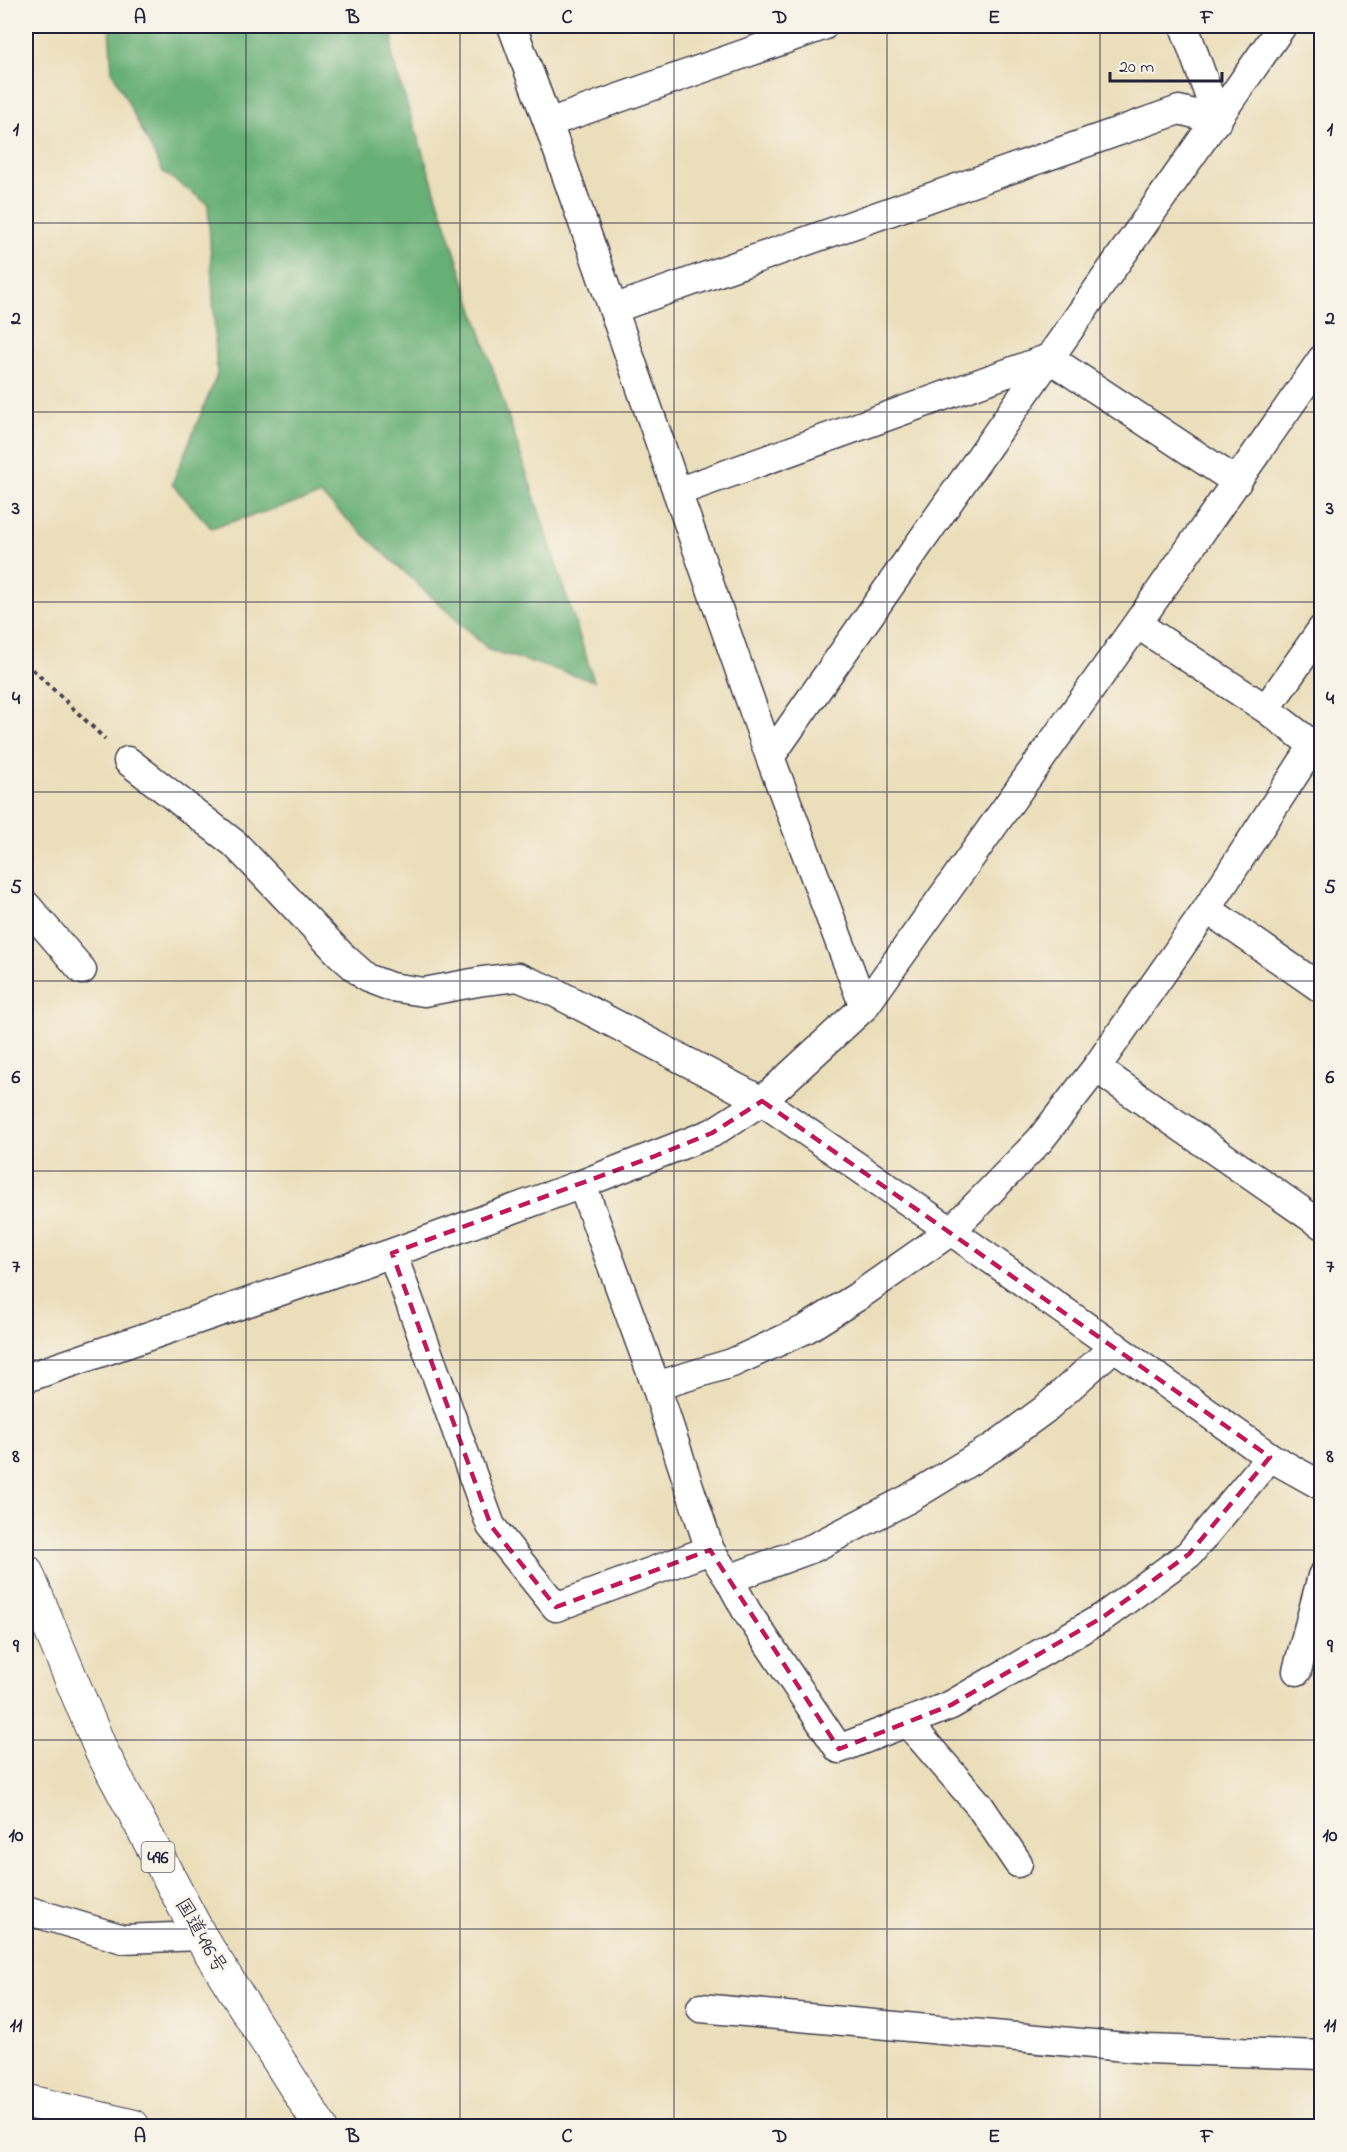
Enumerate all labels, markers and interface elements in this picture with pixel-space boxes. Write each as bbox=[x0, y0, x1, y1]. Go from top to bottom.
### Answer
text: A bbox=[134, 4, 146, 33]
text: B bbox=[345, 4, 360, 33]
text: C bbox=[562, 4, 573, 33]
text: D bbox=[772, 4, 787, 33]
text: E bbox=[988, 4, 1000, 33]
text: F bbox=[1200, 4, 1214, 33]
scale bar bbox=[1110, 45, 1222, 83]
text: 20 m bbox=[1119, 55, 1154, 81]
text: 1 bbox=[13, 116, 20, 145]
text: 1 bbox=[1327, 116, 1334, 145]
text: 2 bbox=[10, 305, 21, 334]
text: 2 bbox=[1324, 305, 1335, 334]
text: 3 bbox=[11, 495, 20, 524]
text: 3 bbox=[1325, 495, 1334, 524]
text: 4 bbox=[12, 685, 21, 714]
text: 4 bbox=[1326, 685, 1335, 714]
text: 5 bbox=[10, 874, 22, 903]
text: 5 bbox=[1324, 874, 1336, 903]
text: 6 bbox=[12, 1064, 21, 1093]
text: 6 bbox=[1326, 1064, 1335, 1093]
text: 7 bbox=[12, 1253, 21, 1282]
text: 7 bbox=[1326, 1253, 1335, 1282]
text: 8 bbox=[11, 1443, 20, 1472]
text: 8 bbox=[1325, 1443, 1334, 1472]
text: 9 bbox=[12, 1633, 20, 1662]
text: 9 bbox=[1326, 1633, 1334, 1662]
text: 10 bbox=[9, 1822, 24, 1851]
text: 10 bbox=[1323, 1822, 1338, 1851]
road number: 496 bbox=[142, 1842, 174, 1872]
street label: 国道496号 bbox=[167, 1893, 233, 1979]
text: 11 bbox=[10, 2012, 23, 2041]
text: 11 bbox=[1324, 2012, 1337, 2041]
text: A bbox=[134, 2123, 146, 2152]
text: B bbox=[345, 2123, 360, 2152]
text: C bbox=[562, 2123, 573, 2152]
text: D bbox=[772, 2123, 787, 2152]
text: E bbox=[988, 2123, 1000, 2152]
text: F bbox=[1200, 2123, 1214, 2152]

